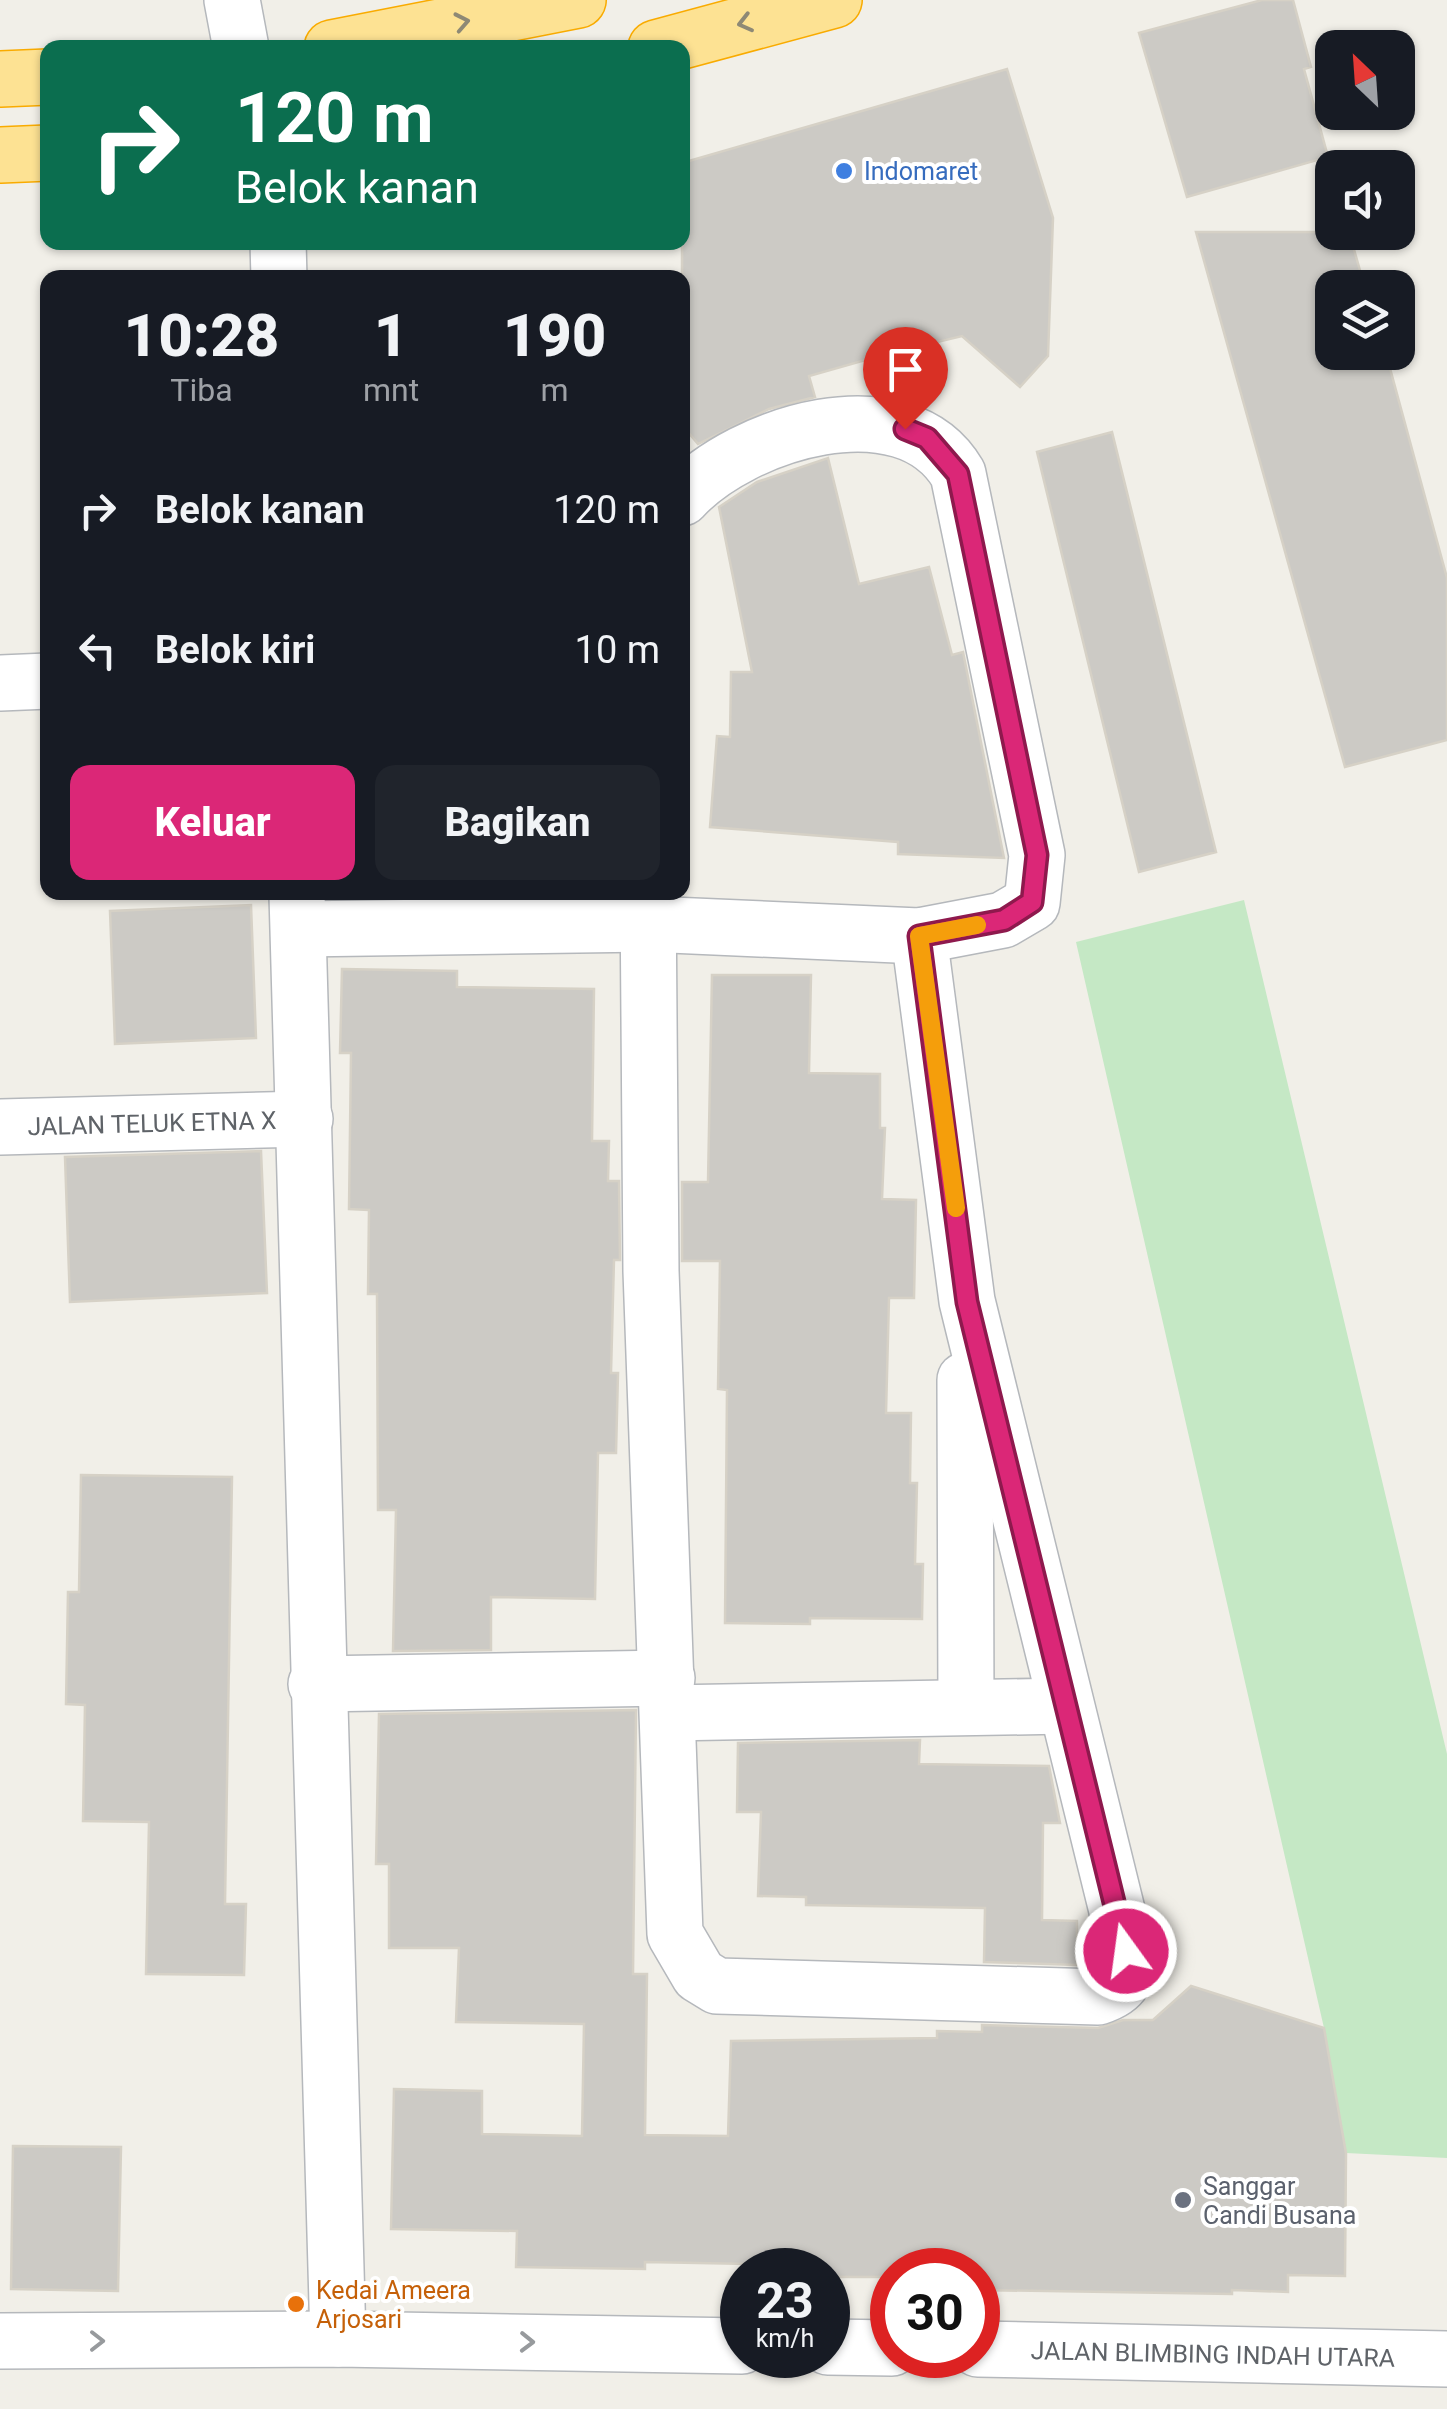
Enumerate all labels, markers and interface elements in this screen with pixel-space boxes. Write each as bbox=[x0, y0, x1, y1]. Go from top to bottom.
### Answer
one-way arrow bbox=[737, 11, 754, 32]
one-way arrow bbox=[453, 13, 470, 34]
north arrow bbox=[1315, 30, 1415, 130]
map controls bbox=[1315, 30, 1415, 370]
text: 120 m bbox=[235, 77, 434, 159]
icon: right bbox=[70, 80, 200, 210]
button: sound bbox=[1315, 150, 1415, 250]
place label: Indomaret bbox=[864, 157, 978, 186]
marker: Indomaret bbox=[833, 160, 855, 182]
text: Belok kanan bbox=[235, 161, 479, 214]
button: layers bbox=[1315, 270, 1415, 370]
text: 10:28 bbox=[124, 300, 279, 371]
text: 1 bbox=[374, 300, 408, 371]
text: 190 bbox=[503, 300, 606, 371]
pin bbox=[863, 327, 948, 430]
icon: arrive bbox=[878, 342, 933, 397]
text: Tiba bbox=[170, 371, 233, 409]
text: mnt bbox=[363, 371, 419, 409]
text: m bbox=[541, 371, 569, 409]
icon: right bbox=[70, 483, 125, 538]
text: Belok kanan bbox=[155, 488, 365, 532]
text: 120 m bbox=[553, 488, 660, 532]
icon: left bbox=[70, 623, 125, 678]
text: Belok kiri bbox=[155, 628, 315, 672]
text: 10 m bbox=[575, 628, 660, 672]
button: Keluar bbox=[70, 765, 355, 880]
button: Bagikan bbox=[375, 765, 660, 880]
street label: JALAN TELUK ETNA X bbox=[27, 1106, 277, 1141]
position arrow bbox=[1074, 1899, 1178, 2003]
place label: Sanggar Candi Busana bbox=[1203, 2172, 1356, 2230]
marker: Sanggar Candi Busana bbox=[1172, 2189, 1194, 2211]
speed limit sign: 30 bbox=[870, 2248, 1000, 2378]
text: 23 bbox=[756, 2272, 814, 2330]
place label: Kedai Ameera Arjosari bbox=[316, 2276, 471, 2334]
marker: Kedai Ameera Arjosari bbox=[285, 2293, 307, 2315]
text: km/h bbox=[756, 2324, 814, 2353]
one-way arrow bbox=[90, 2330, 106, 2352]
one-way arrow bbox=[520, 2332, 536, 2353]
street label: JALAN BLIMBING INDAH UTARA bbox=[1030, 2336, 1395, 2373]

